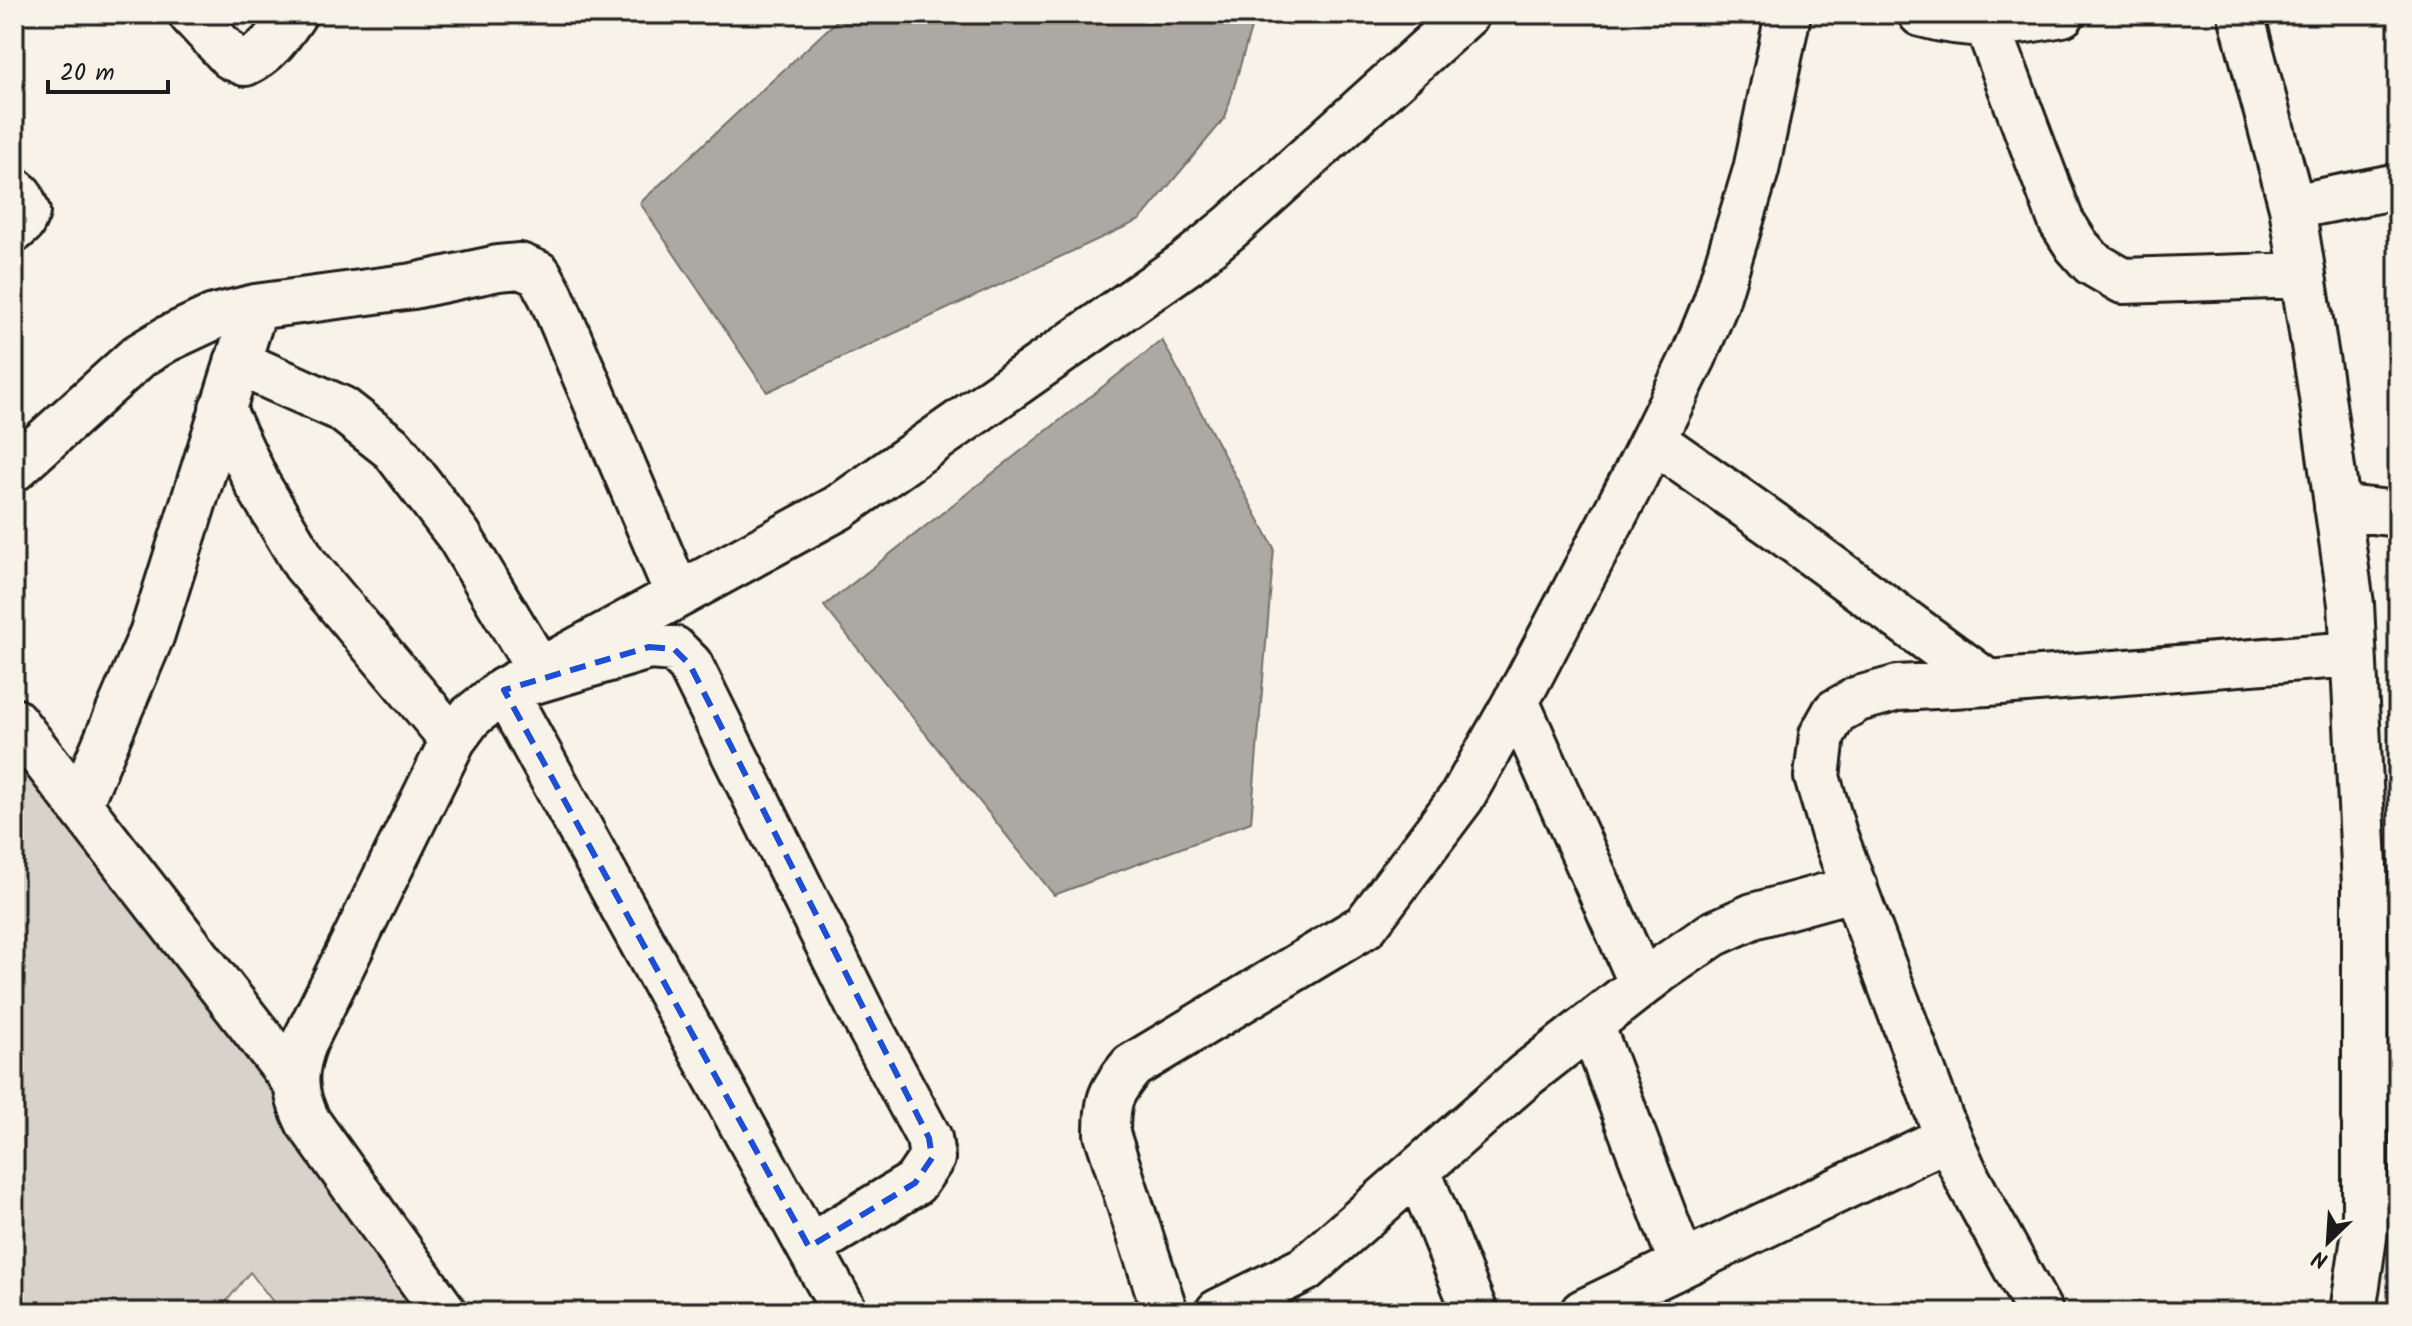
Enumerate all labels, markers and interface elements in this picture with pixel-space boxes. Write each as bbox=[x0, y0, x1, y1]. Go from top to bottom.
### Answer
scale bar bbox=[48, 44, 168, 94]
text: 20 m bbox=[60, 54, 115, 93]
north arrow bbox=[2288, 1202, 2368, 1282]
text: N bbox=[2307, 1239, 2334, 1277]

